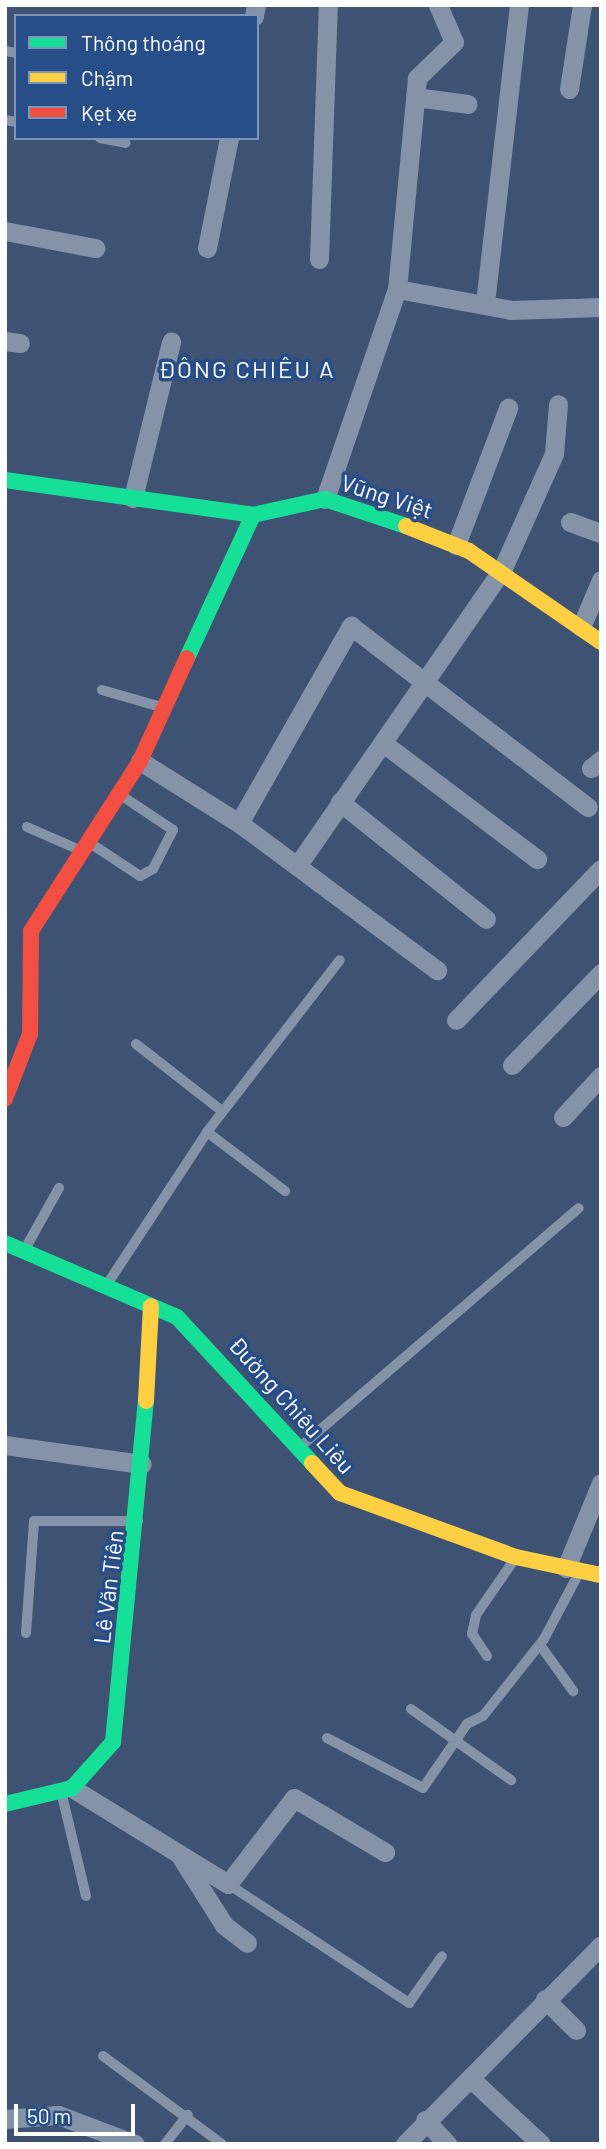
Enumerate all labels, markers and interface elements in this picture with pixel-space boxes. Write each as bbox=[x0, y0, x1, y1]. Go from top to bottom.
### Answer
legend bbox=[14, 14, 259, 140]
text: Thông thoáng bbox=[81, 30, 206, 55]
text: Chậm bbox=[81, 65, 133, 90]
text: Kẹt xe bbox=[81, 100, 137, 125]
district label: ĐÔNG CHIÊU A bbox=[160, 355, 334, 383]
street label: Vũng Việt bbox=[338, 468, 436, 524]
street label: Đường Chiêu Liêu bbox=[223, 1331, 361, 1479]
street label: Lê Văn Tiên bbox=[87, 1529, 129, 1645]
scale bar bbox=[18, 2090, 138, 2134]
text: 50 m bbox=[27, 2103, 71, 2128]

